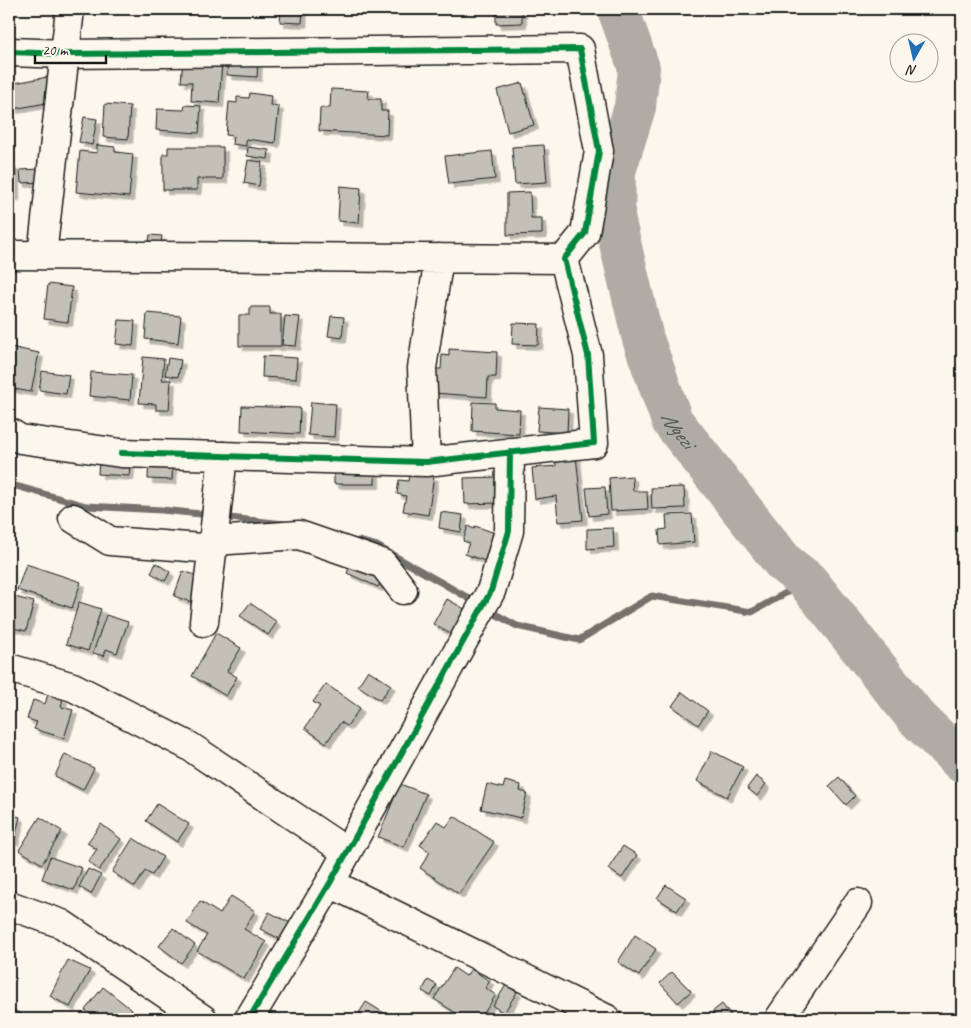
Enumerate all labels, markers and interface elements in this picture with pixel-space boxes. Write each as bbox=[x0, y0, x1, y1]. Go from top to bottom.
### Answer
scale bar bbox=[35, 32, 106, 64]
north arrow bbox=[888, 32, 938, 82]
text: 20 m bbox=[42, 41, 69, 60]
text: N bbox=[904, 61, 918, 79]
water label: Ngezi bbox=[655, 408, 704, 458]

